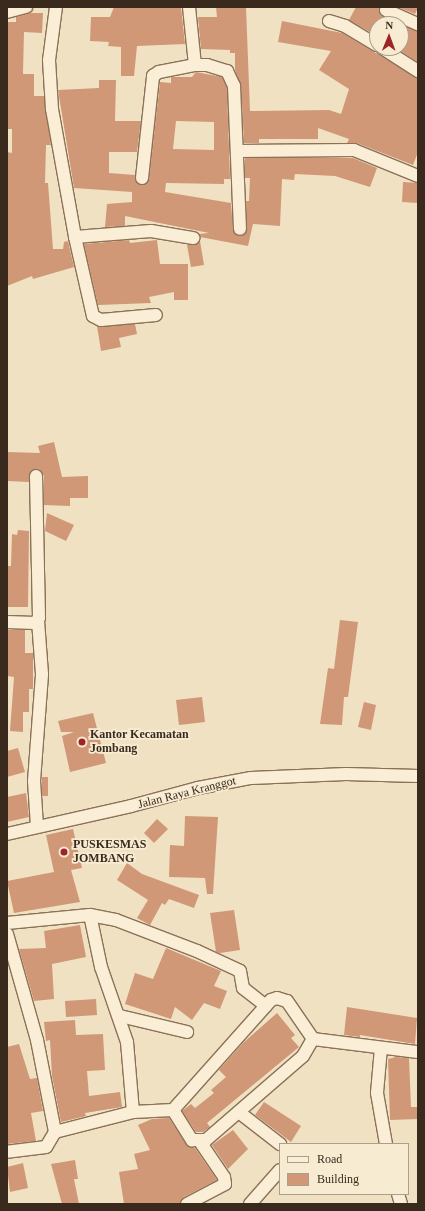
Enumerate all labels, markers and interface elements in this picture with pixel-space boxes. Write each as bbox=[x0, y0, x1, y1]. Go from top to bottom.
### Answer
north arrow bbox=[369, 16, 409, 56]
text: N bbox=[385, 19, 393, 31]
place label: Kantor Kecamatan Jombang bbox=[90, 728, 189, 756]
marker: Kantor Kecamatan Jombang bbox=[77, 737, 87, 747]
street label: Jalan Raya Kranggot bbox=[136, 774, 238, 812]
place label: PUSKESMAS JOMBANG bbox=[73, 838, 146, 866]
marker: PUSKESMAS JOMBANG bbox=[58, 846, 70, 858]
legend bbox=[279, 1143, 409, 1195]
text: Road bbox=[317, 1152, 342, 1166]
text: Building bbox=[317, 1172, 359, 1186]

